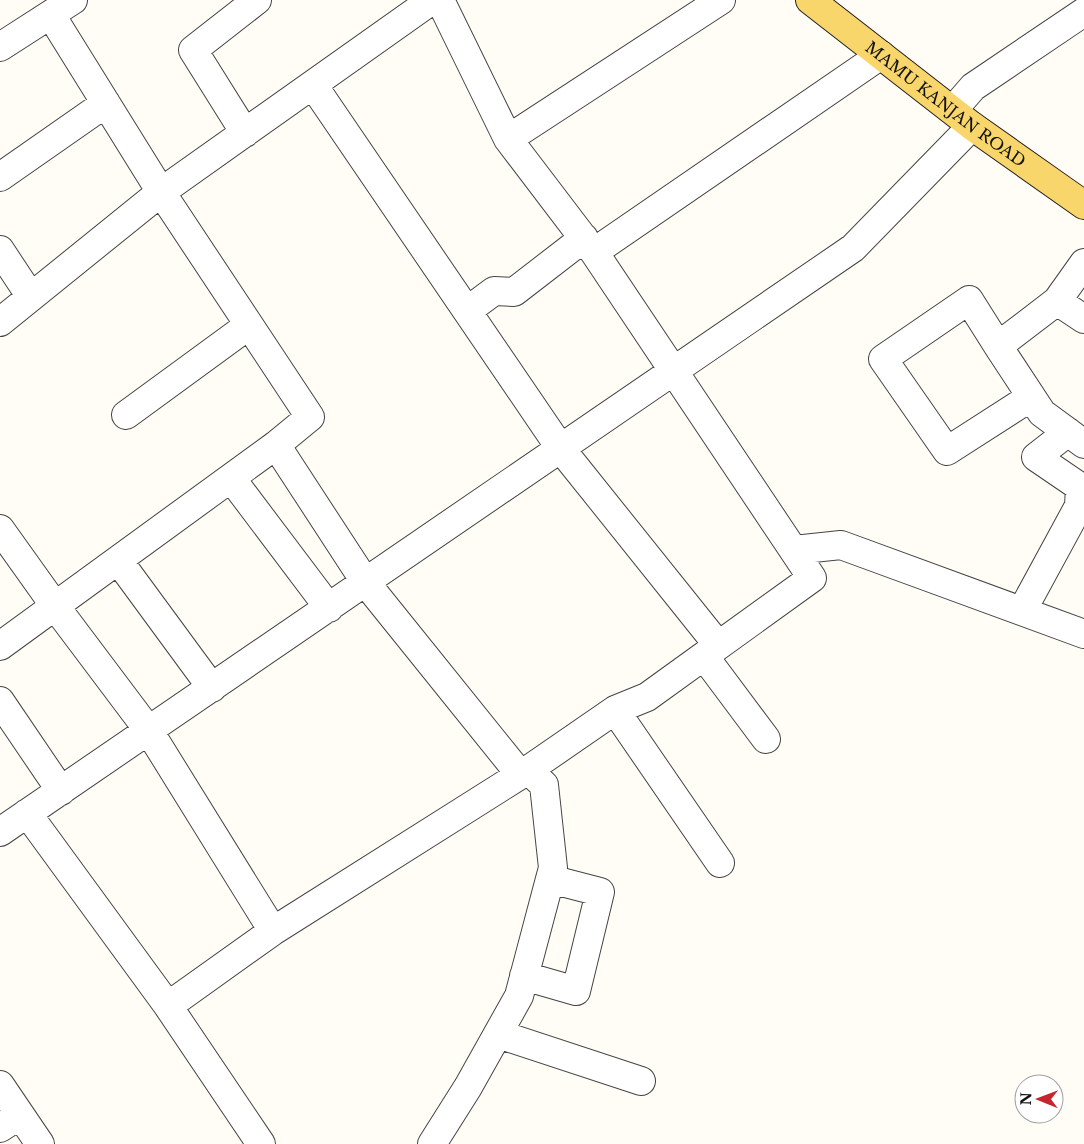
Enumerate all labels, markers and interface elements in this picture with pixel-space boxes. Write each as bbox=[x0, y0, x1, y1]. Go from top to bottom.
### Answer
street label: MAMU KANJAN ROAD bbox=[862, 37, 1030, 171]
north arrow bbox=[1014, 1074, 1064, 1124]
text: N bbox=[1017, 1092, 1035, 1106]

